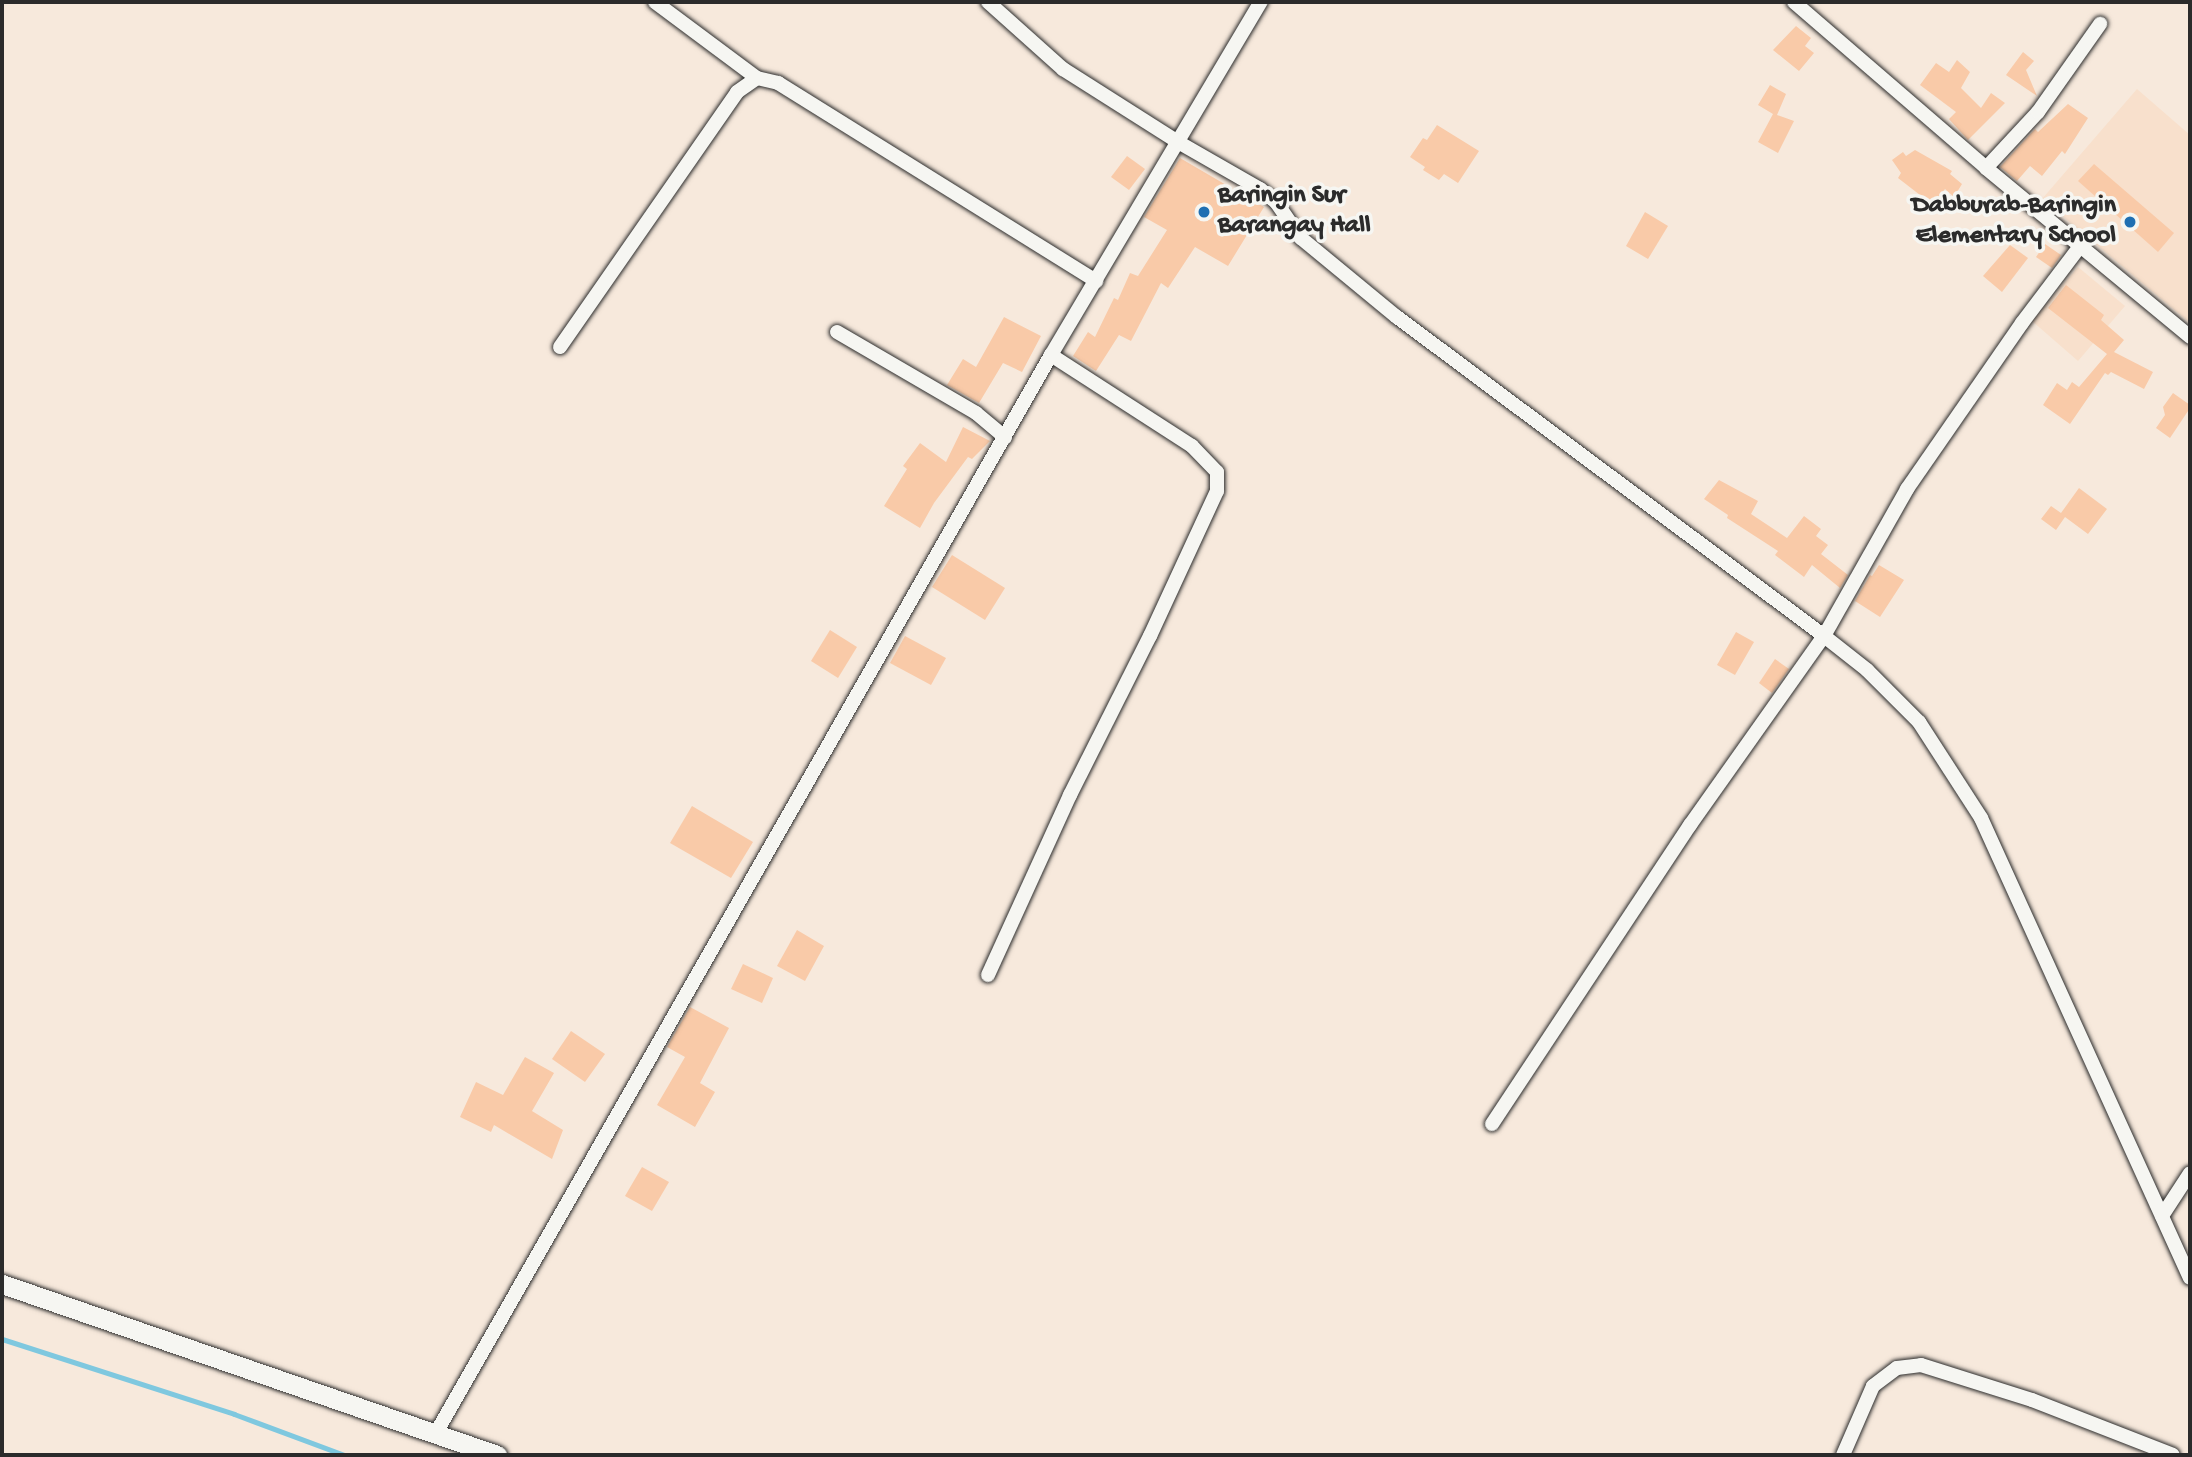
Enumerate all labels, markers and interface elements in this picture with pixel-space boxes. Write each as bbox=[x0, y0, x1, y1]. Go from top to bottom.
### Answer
place label: Baringin Sur Barangay Hall bbox=[1218, 181, 1371, 242]
place label: Dabburab-Baringin Elementary School bbox=[1912, 191, 2116, 252]
marker: Baringin Sur Barangay Hall bbox=[1196, 204, 1212, 220]
marker: Dabburab-Baringin Elementary School bbox=[2122, 214, 2138, 230]

